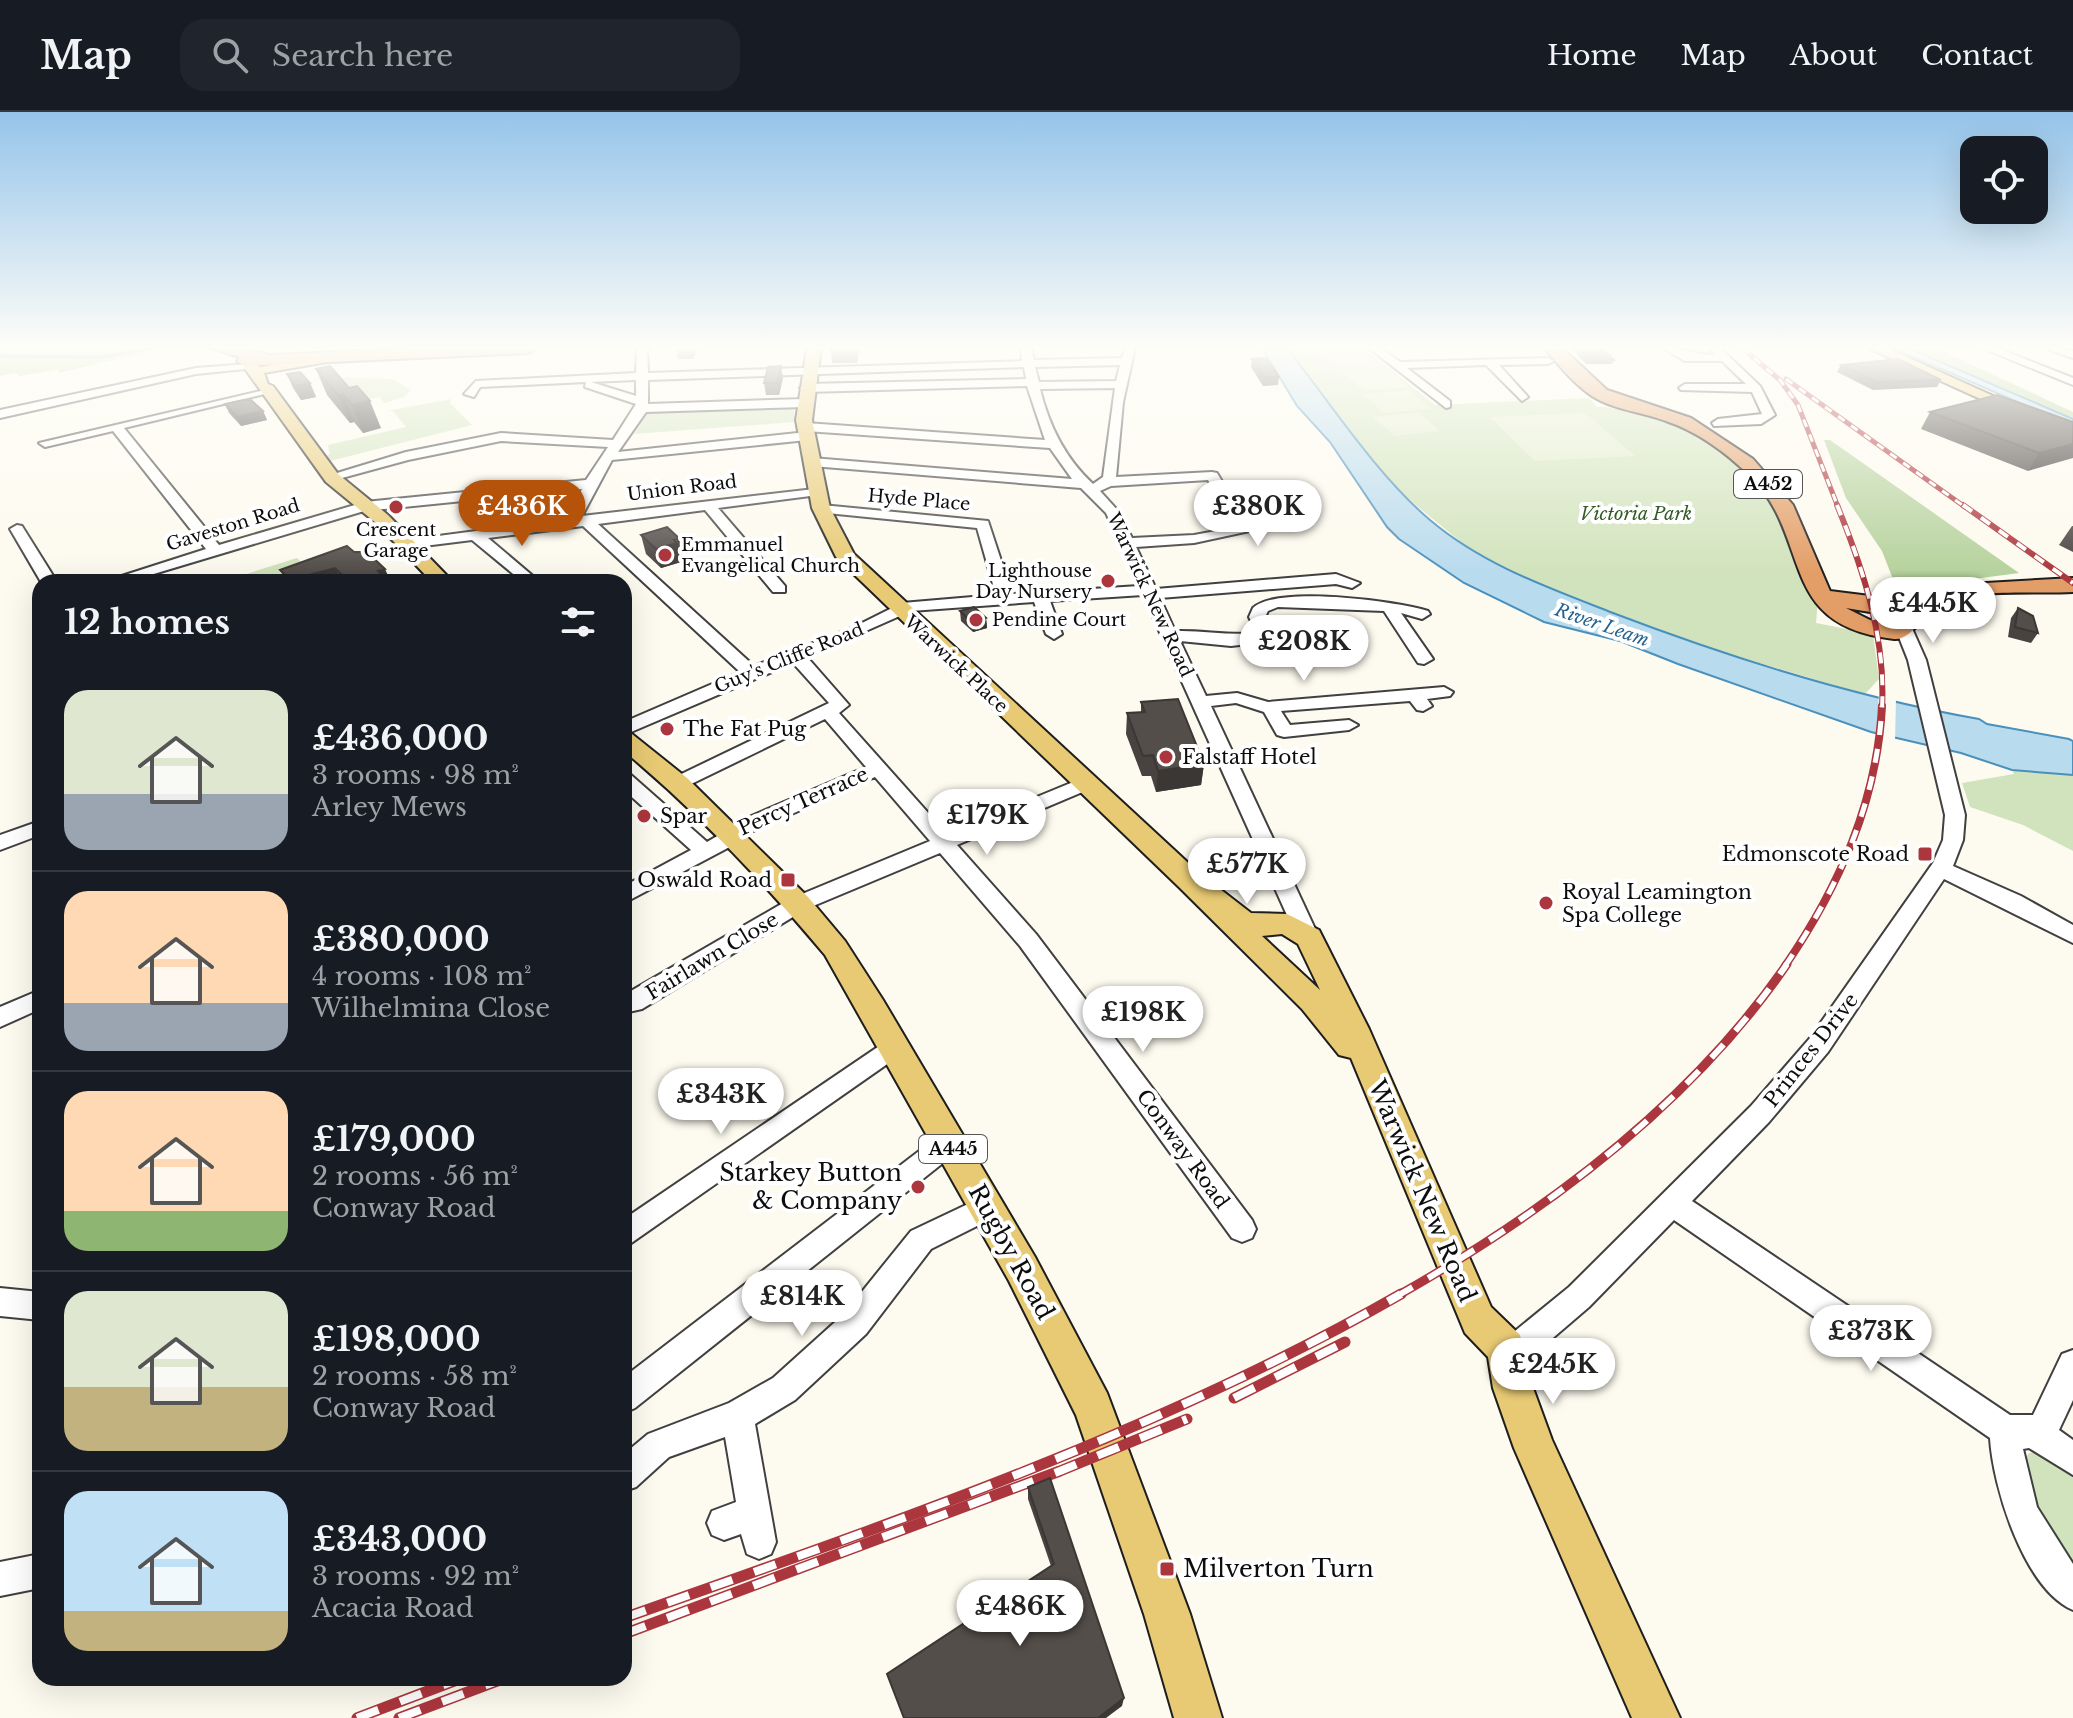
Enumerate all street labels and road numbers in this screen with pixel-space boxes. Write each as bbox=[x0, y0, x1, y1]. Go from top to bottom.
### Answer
street label: Union Road bbox=[626, 470, 738, 506]
road number: A452 bbox=[1734, 470, 1802, 498]
street label: Hyde Place bbox=[867, 485, 971, 515]
street label: Gaveston Road bbox=[164, 494, 302, 556]
street label: Warwick New Road bbox=[1102, 508, 1198, 681]
street label: Warwick Place bbox=[899, 610, 1012, 718]
street label: Guy's Cliffe Road bbox=[711, 618, 867, 698]
street label: Percy Terrace bbox=[734, 762, 872, 840]
street label: Fairlawn Close bbox=[642, 907, 782, 1005]
street label: Princes Drive bbox=[1759, 988, 1863, 1112]
street label: Warwick New Road bbox=[1362, 1074, 1482, 1306]
street label: Conway Road bbox=[1132, 1085, 1234, 1213]
road number: A445 bbox=[919, 1135, 987, 1163]
street label: Rugby Road bbox=[962, 1179, 1060, 1324]

